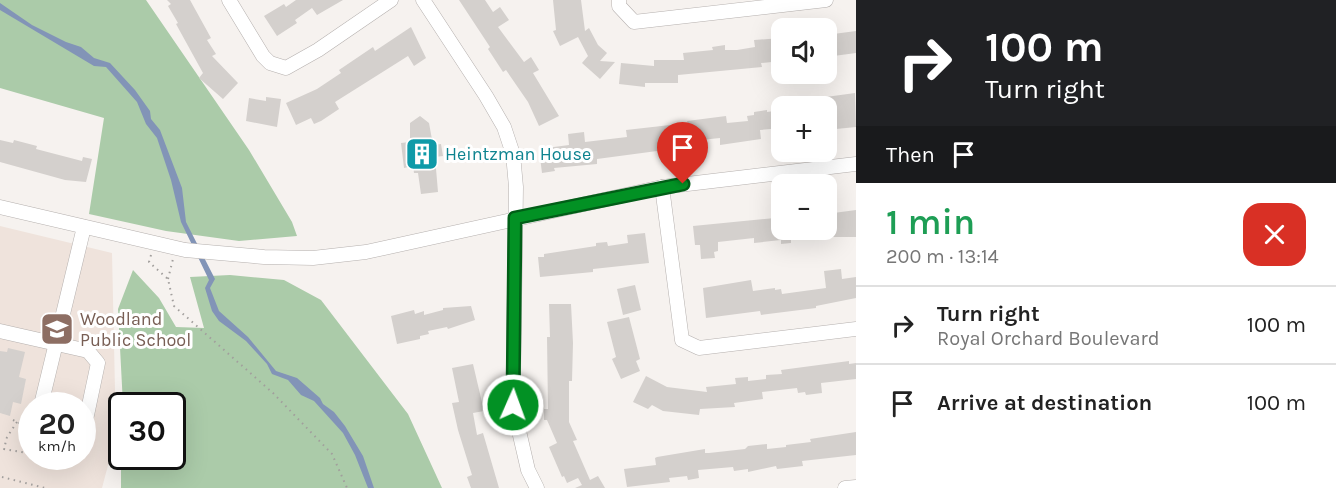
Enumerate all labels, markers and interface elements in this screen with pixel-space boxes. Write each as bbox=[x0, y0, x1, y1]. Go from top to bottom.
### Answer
map controls bbox=[771, 18, 837, 240]
button: sound bbox=[771, 18, 837, 84]
text: 100 m bbox=[985, 22, 1104, 72]
icon: right bbox=[886, 24, 964, 102]
text: Turn right bbox=[985, 73, 1105, 105]
button: + bbox=[771, 96, 837, 162]
pin bbox=[657, 122, 708, 184]
icon: arrive bbox=[666, 131, 699, 164]
building icon: Heintzman House bbox=[404, 136, 440, 172]
icon: arrive bbox=[947, 138, 980, 171]
text: Then bbox=[886, 142, 935, 168]
place label: Heintzman House bbox=[445, 143, 591, 165]
button: − bbox=[771, 174, 837, 240]
text: 1 min bbox=[886, 201, 975, 243]
button: close bbox=[1243, 203, 1306, 266]
text: 200 m · 13:14 bbox=[886, 245, 999, 268]
text: Turn right bbox=[937, 301, 1040, 327]
place label: Woodland Public School bbox=[80, 308, 191, 351]
icon: right bbox=[886, 309, 919, 342]
school or university icon: Woodland Public School bbox=[39, 311, 75, 347]
text: 100 m bbox=[1247, 312, 1306, 338]
text: Royal Orchard Boulevard bbox=[937, 327, 1160, 350]
position arrow bbox=[481, 373, 545, 437]
icon: arrive bbox=[886, 387, 919, 420]
text: Arrive at destination bbox=[937, 390, 1152, 416]
text: 100 m bbox=[1247, 390, 1306, 416]
speed limit sign: 30 bbox=[108, 392, 186, 470]
text: 20 bbox=[38, 406, 76, 442]
text: km/h bbox=[38, 437, 76, 455]

